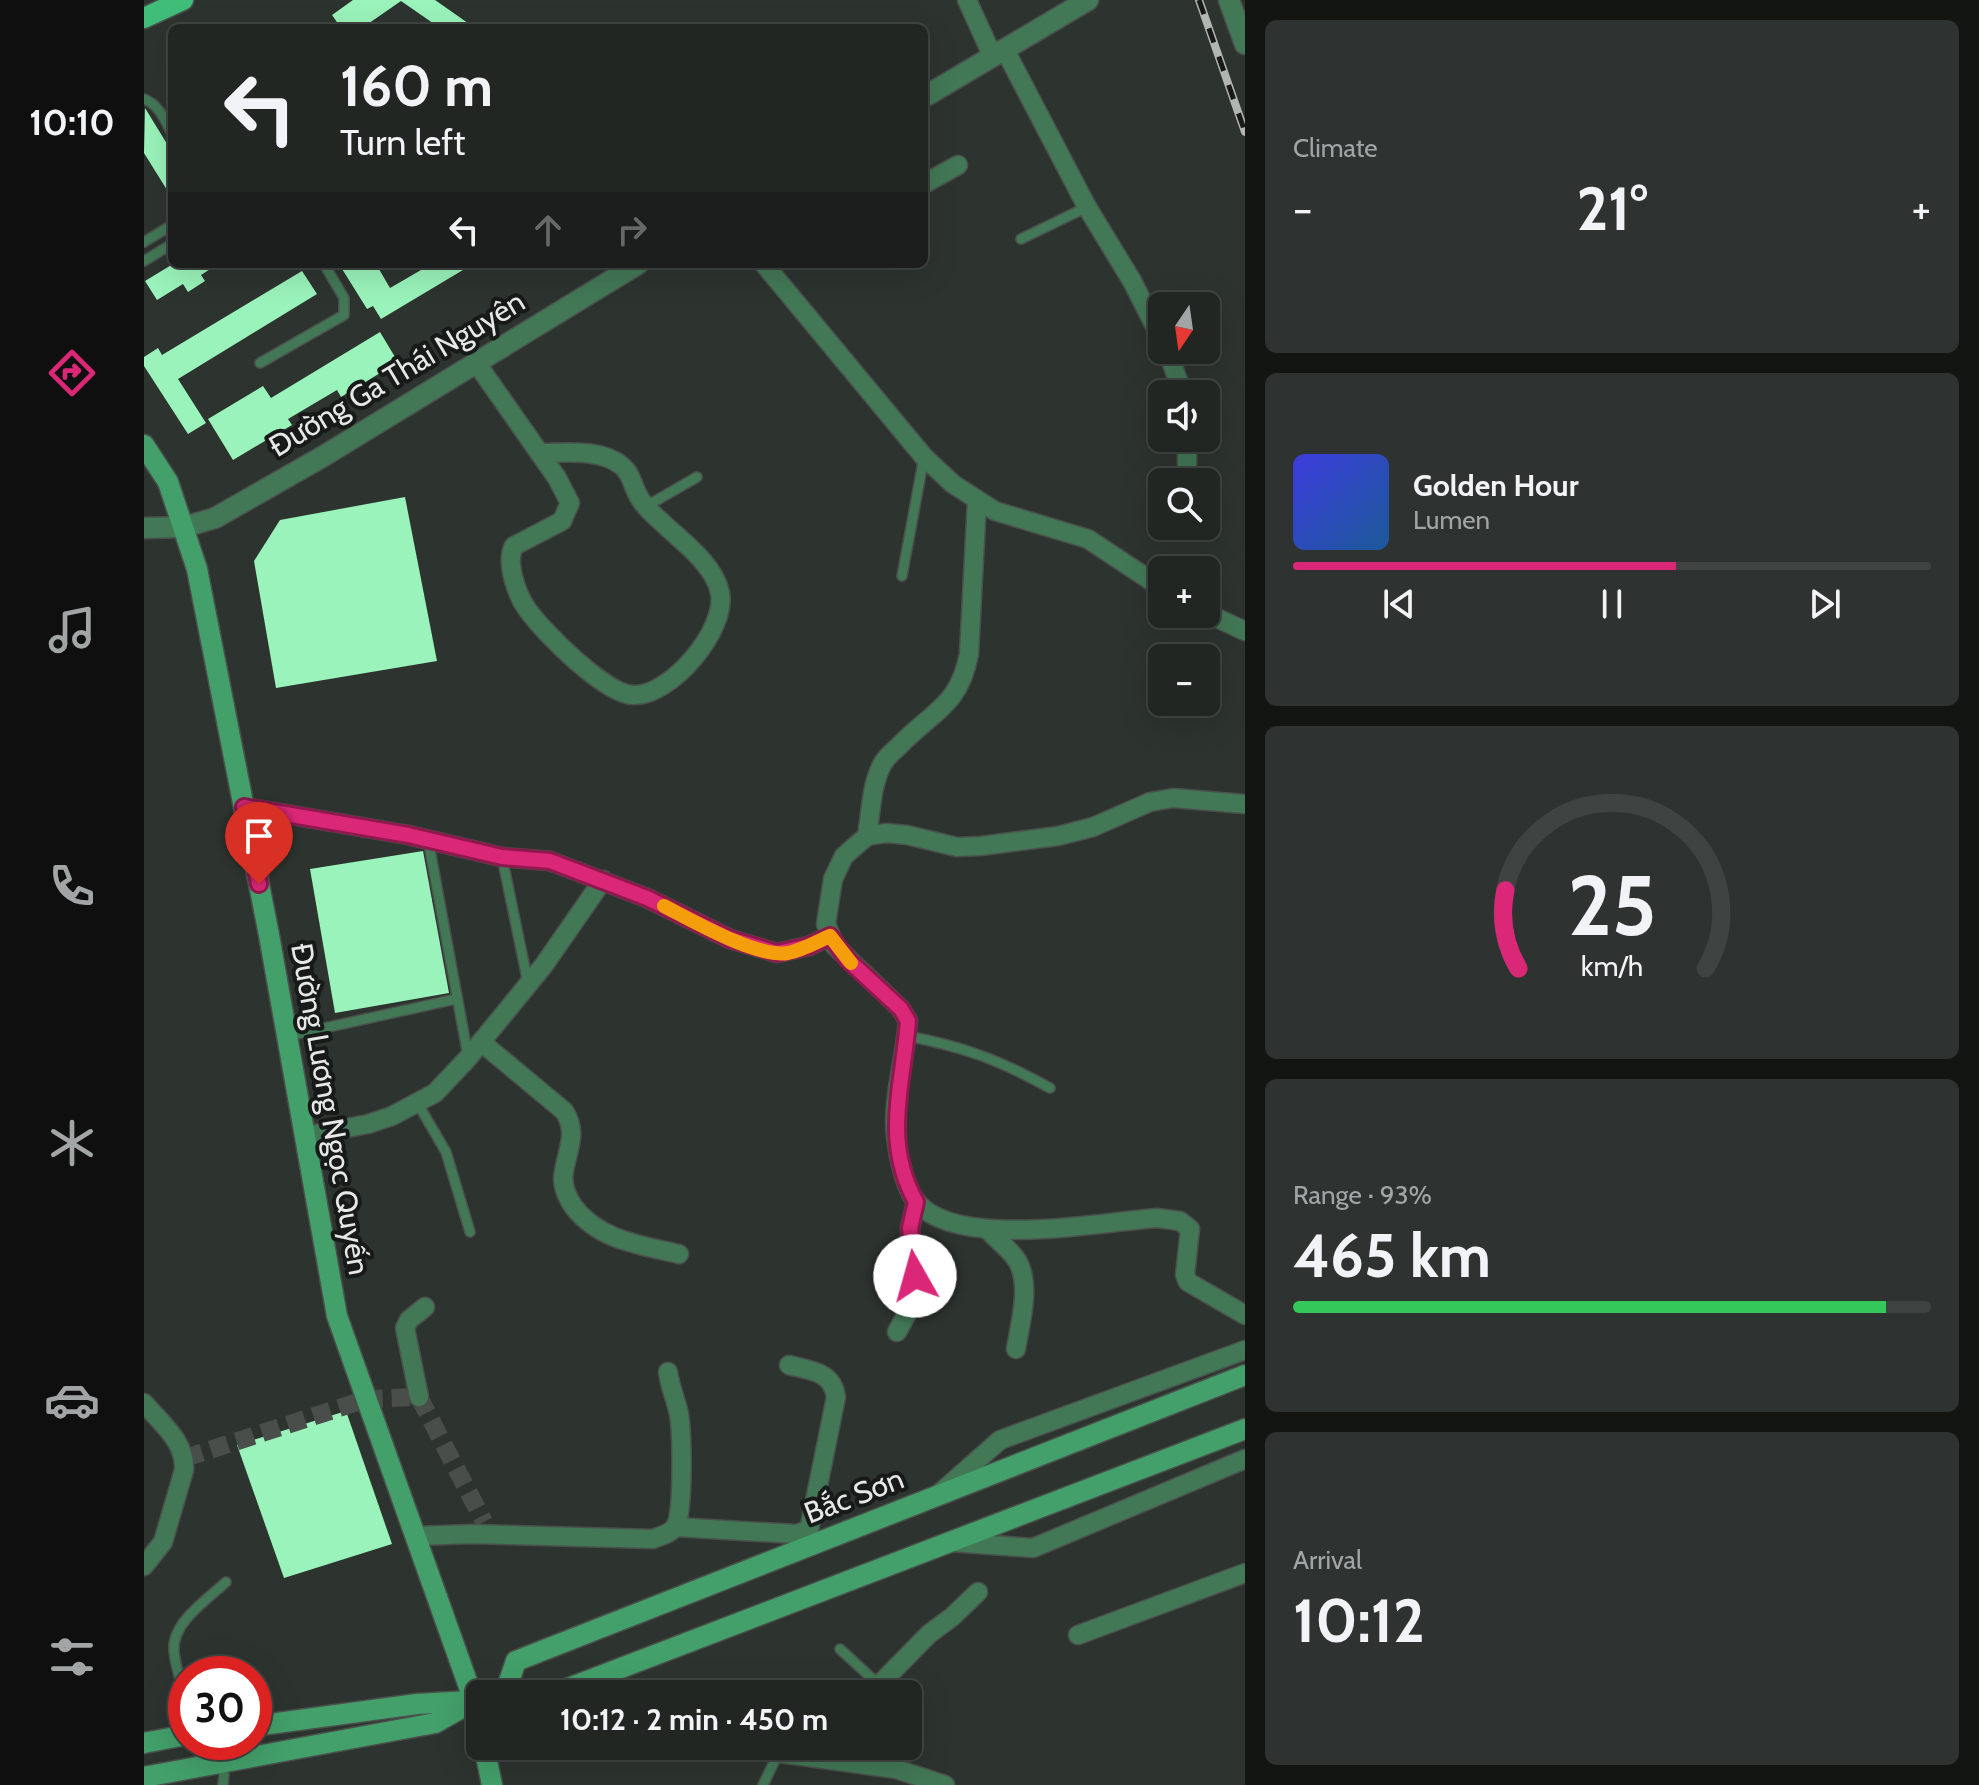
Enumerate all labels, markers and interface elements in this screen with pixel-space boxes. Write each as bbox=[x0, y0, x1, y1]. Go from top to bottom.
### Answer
text: 160 m bbox=[340, 52, 493, 120]
icon: left bbox=[208, 56, 312, 160]
text: 10:10 bbox=[29, 100, 115, 144]
text: Turn left bbox=[340, 120, 465, 164]
text: Climate bbox=[1293, 132, 1378, 164]
text: 21° bbox=[1576, 172, 1648, 245]
text: − bbox=[1293, 182, 1312, 235]
text: + bbox=[1912, 182, 1931, 235]
icon: left bbox=[442, 208, 486, 252]
icon: ahead bbox=[526, 208, 570, 252]
icon: right bbox=[610, 208, 654, 252]
street label: Đường Ga Thái Nguyên bbox=[262, 283, 531, 465]
north arrow bbox=[1148, 292, 1220, 364]
map controls bbox=[1148, 292, 1220, 716]
icon: directions bbox=[44, 345, 100, 401]
button: sound bbox=[1148, 380, 1220, 452]
text: Golden Hour bbox=[1413, 467, 1579, 504]
button: search bbox=[1148, 468, 1220, 540]
text: Lumen bbox=[1413, 504, 1490, 536]
button: + bbox=[1148, 556, 1220, 628]
icon: previous bbox=[1377, 582, 1421, 626]
icon: pause bbox=[1590, 582, 1634, 626]
icon: next bbox=[1803, 582, 1847, 626]
icon: music bbox=[44, 602, 100, 658]
button: − bbox=[1148, 644, 1220, 716]
pin bbox=[225, 802, 293, 884]
icon: arrive bbox=[237, 814, 281, 858]
text: 25 bbox=[1568, 854, 1656, 955]
icon: phone bbox=[44, 858, 100, 914]
street label: Đường Lương Ngọc Quyến bbox=[283, 940, 378, 1278]
text: km/h bbox=[1581, 948, 1643, 983]
icon: climate bbox=[44, 1115, 100, 1171]
text: Range · 93% bbox=[1293, 1179, 1432, 1211]
text: 465 km bbox=[1293, 1219, 1491, 1292]
position arrow bbox=[873, 1234, 957, 1318]
icon: car bbox=[44, 1372, 100, 1428]
street label: Bắc Sơn bbox=[799, 1460, 909, 1531]
text: Arrival bbox=[1293, 1544, 1362, 1576]
text: 10:12 bbox=[1293, 1584, 1425, 1657]
icon: filters bbox=[44, 1629, 100, 1685]
speed limit sign: 30 bbox=[168, 1656, 272, 1760]
text: 10:12 · 2 min · 450 m bbox=[560, 1701, 828, 1738]

